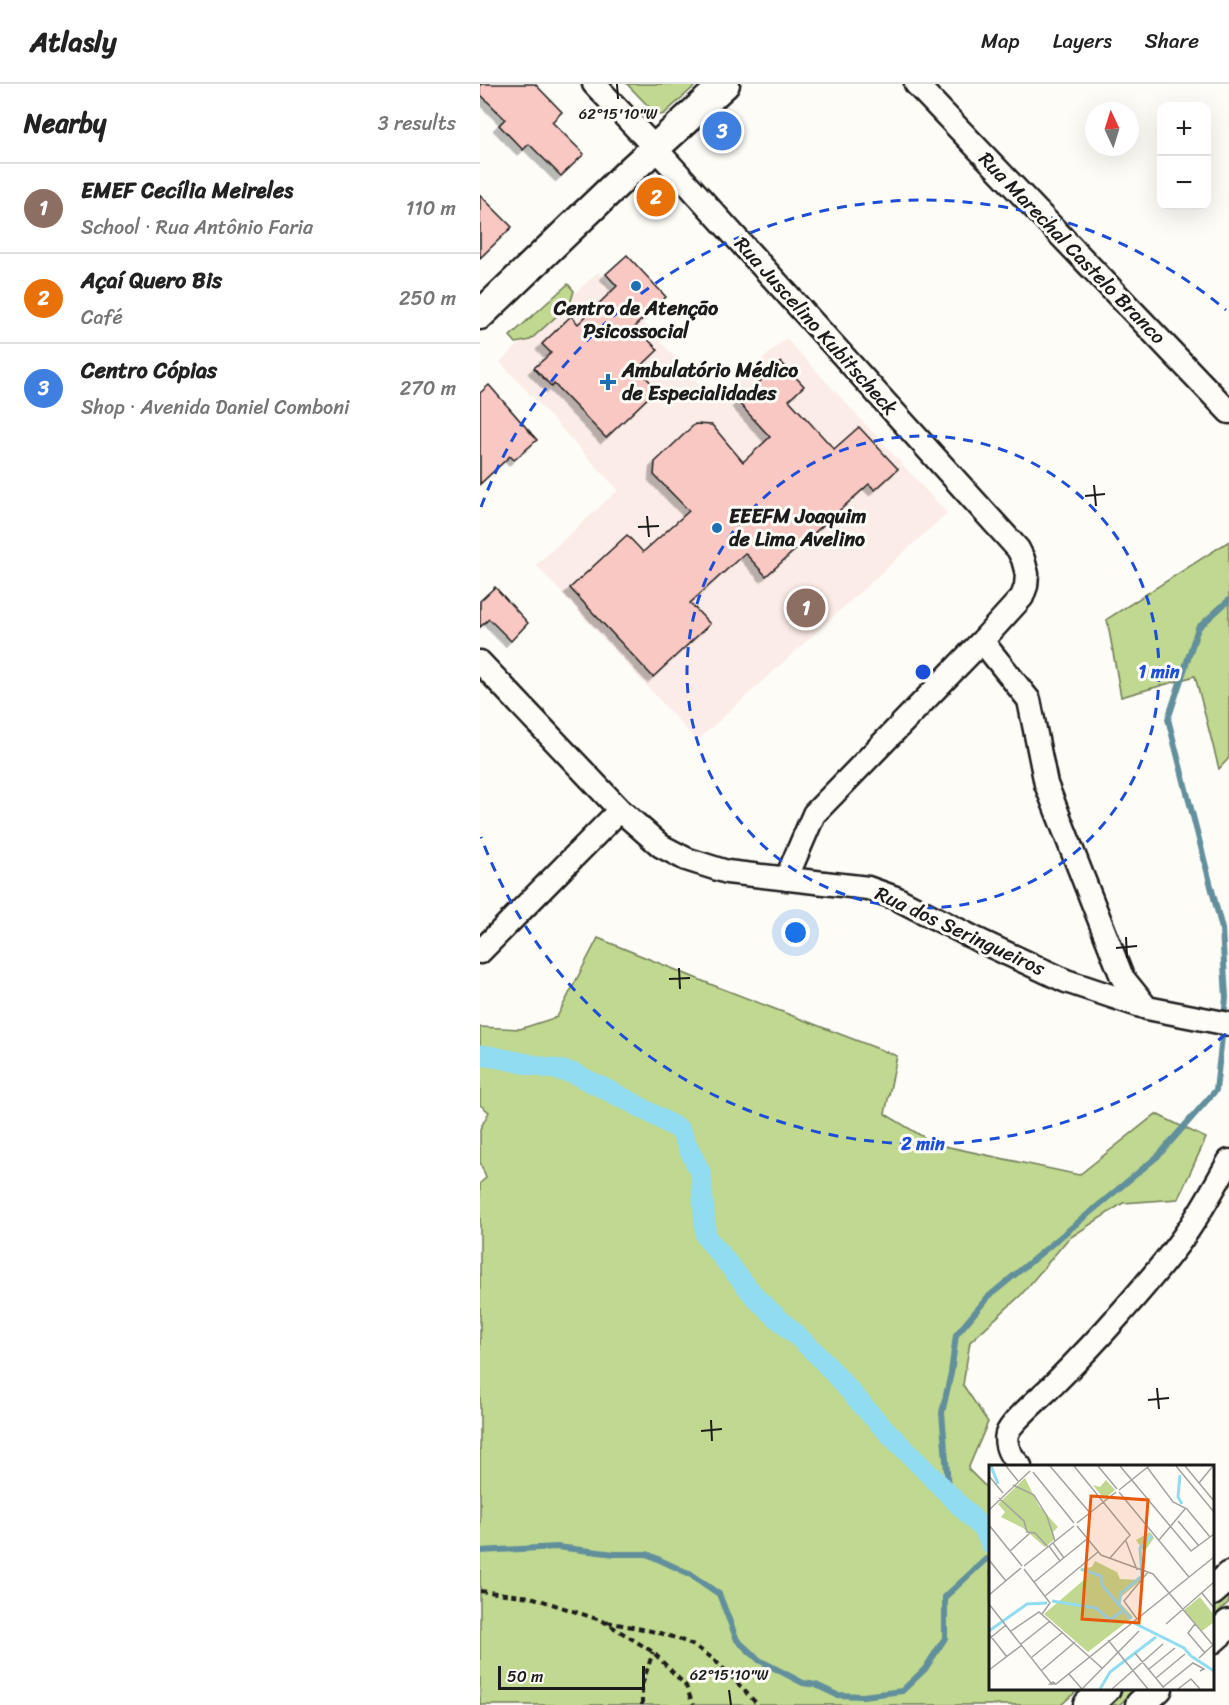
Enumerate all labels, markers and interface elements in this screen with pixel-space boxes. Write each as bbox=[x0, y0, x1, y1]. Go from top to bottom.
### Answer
text: Atlasly bbox=[30, 17, 117, 66]
text: Map bbox=[981, 22, 1020, 60]
text: Layers bbox=[1053, 22, 1112, 60]
text: Share bbox=[1145, 22, 1199, 60]
text: Nearby bbox=[24, 100, 106, 146]
text: 62°15'10"W bbox=[579, 101, 658, 127]
north arrow bbox=[1085, 102, 1139, 156]
map controls bbox=[1157, 102, 1211, 210]
button: + bbox=[1157, 102, 1211, 156]
text: 3 results bbox=[378, 106, 456, 141]
pin: 3 bbox=[702, 108, 742, 154]
street label: Rua Marechal Castelo Branco bbox=[970, 143, 1174, 353]
button: − bbox=[1157, 156, 1211, 210]
text: EMEF Cecília Meireles bbox=[81, 171, 293, 210]
pin: 2 bbox=[636, 174, 675, 220]
text: 1 bbox=[39, 191, 48, 226]
text: 110 m bbox=[406, 191, 456, 226]
text: School · Rua Antônio Faria bbox=[81, 210, 313, 245]
street label: Rua Juscelino Kubitscheck bbox=[725, 228, 907, 424]
text: Açaí Quero Bis bbox=[81, 261, 222, 300]
marker: Centro de Atenção Psicossocial bbox=[629, 279, 643, 293]
text: 2 bbox=[38, 281, 49, 316]
text: 250 m bbox=[399, 281, 456, 316]
place label: Centro de Atenção Psicossocial bbox=[553, 291, 719, 349]
text: Café bbox=[81, 300, 123, 335]
text: Centro Cópias bbox=[81, 351, 217, 390]
place label: Ambulatório Médico de Especialidades bbox=[621, 353, 798, 411]
text: 3 bbox=[38, 371, 49, 406]
text: 270 m bbox=[400, 371, 456, 406]
marker: Ambulatório Médico de Especialidades bbox=[599, 373, 617, 391]
text: Shop · Avenida Daniel Comboni bbox=[81, 390, 350, 425]
place label: EEEFM Joaquim de Lima Avelino bbox=[729, 499, 866, 557]
marker: EEEFM Joaquim de Lima Avelino bbox=[710, 521, 724, 535]
pin: 1 bbox=[786, 586, 826, 630]
text: 1 min bbox=[1139, 656, 1180, 688]
centre of rings bbox=[913, 662, 933, 682]
street label: Rua dos Seringueiros bbox=[869, 876, 1052, 986]
your location bbox=[781, 918, 810, 947]
text: 2 min bbox=[900, 1128, 945, 1160]
inset map bbox=[989, 1465, 1214, 1690]
text: 50 m bbox=[507, 1662, 543, 1691]
text: 62°15'10"W bbox=[690, 1662, 769, 1688]
scale bar bbox=[498, 1663, 645, 1690]

